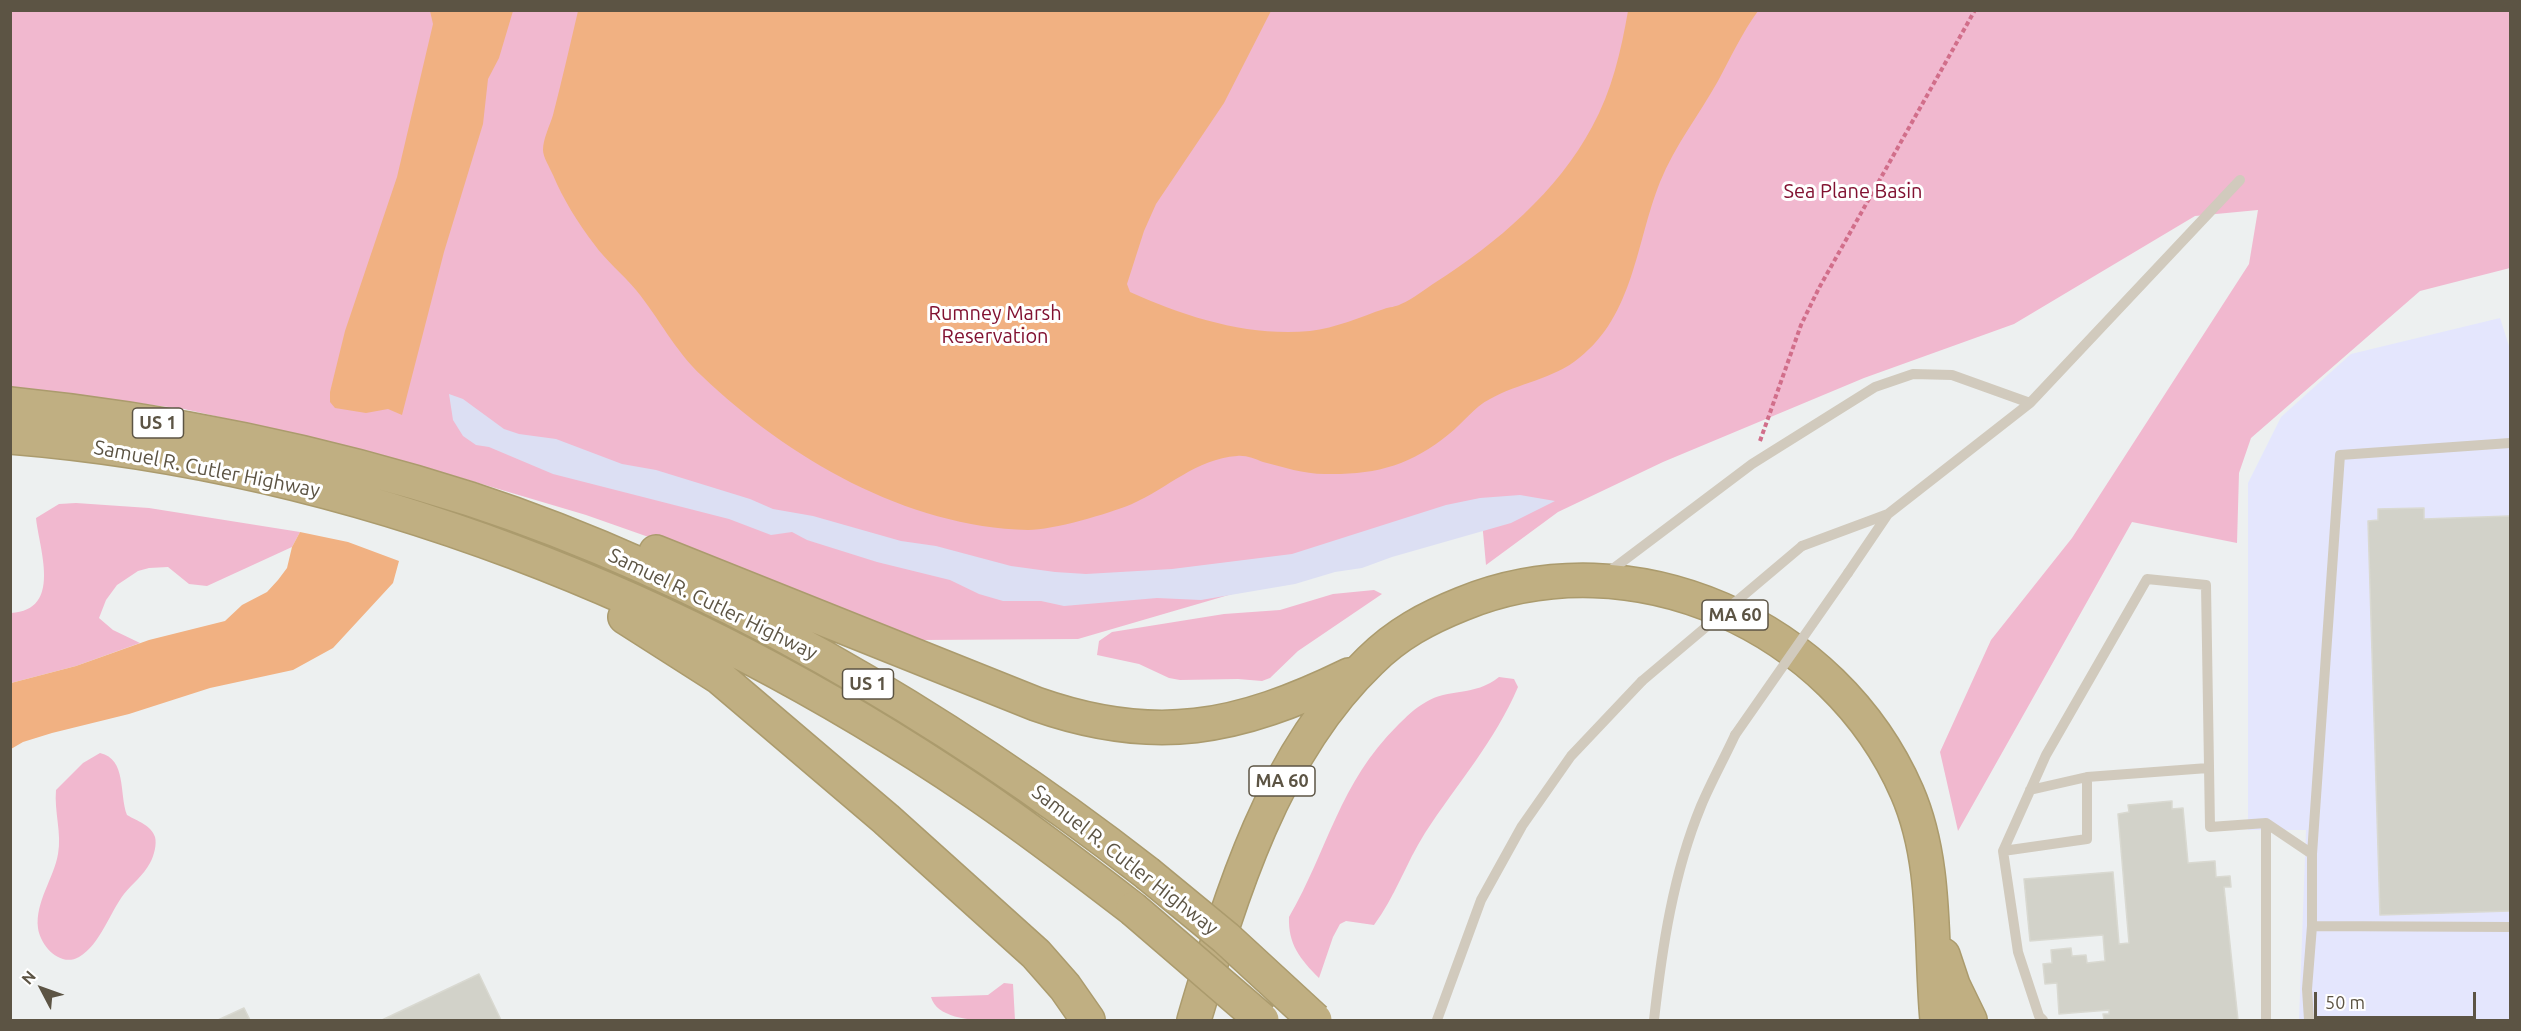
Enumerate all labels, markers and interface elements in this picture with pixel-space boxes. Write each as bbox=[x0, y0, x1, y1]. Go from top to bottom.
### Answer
park label: Sea Plane Basin bbox=[1784, 179, 1922, 203]
park label: Rumney Marsh Reservation bbox=[928, 301, 1062, 348]
road number: US 1 bbox=[132, 408, 184, 438]
street label: Samuel R. Cutler Highway bbox=[92, 435, 322, 503]
street label: Samuel R. Cutler Highway bbox=[605, 543, 821, 665]
road number: MA 60 bbox=[1702, 600, 1768, 630]
road number: US 1 bbox=[842, 669, 894, 699]
road number: MA 60 bbox=[1249, 766, 1315, 796]
street label: Samuel R. Cutler Highway bbox=[1027, 780, 1223, 940]
north arrow bbox=[12, 959, 72, 1019]
text: N bbox=[18, 967, 39, 988]
scale bar bbox=[2317, 980, 2479, 1018]
text: 50 m bbox=[2325, 992, 2365, 1012]

